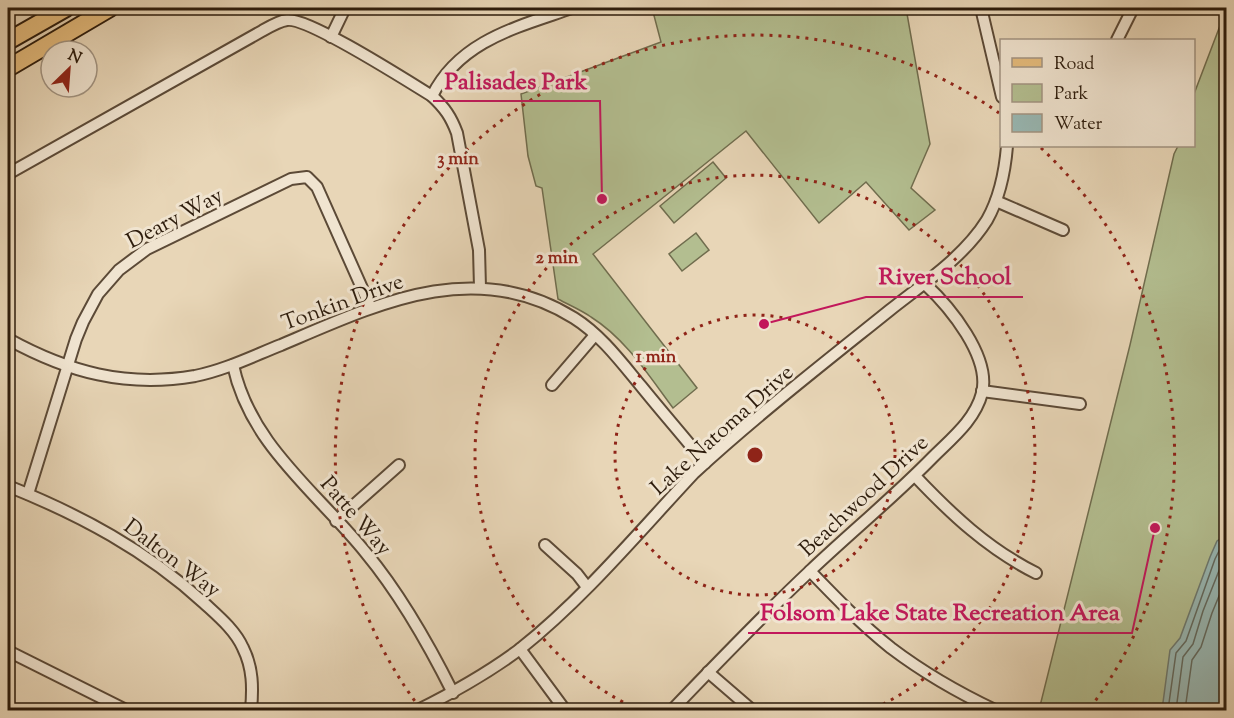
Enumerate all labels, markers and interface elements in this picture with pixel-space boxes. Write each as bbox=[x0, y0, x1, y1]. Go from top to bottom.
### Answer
north arrow bbox=[39, 39, 99, 99]
legend bbox=[1000, 39, 1195, 147]
text: N bbox=[64, 45, 85, 71]
text: Road bbox=[1054, 52, 1094, 78]
callout: Palisades Park bbox=[433, 59, 600, 101]
text: Palisades Park bbox=[445, 66, 588, 100]
text: Park bbox=[1054, 82, 1089, 108]
text: Water bbox=[1054, 112, 1103, 138]
text: 3 min bbox=[437, 147, 479, 173]
street label: Deary Way bbox=[121, 181, 229, 259]
text: 2 min bbox=[536, 246, 579, 272]
callout: River School bbox=[866, 255, 1023, 297]
text: River School bbox=[879, 261, 1012, 295]
street label: Tonkin Drive bbox=[278, 267, 408, 341]
text: 1 min bbox=[636, 345, 677, 371]
street label: Lake Natoma Drive bbox=[644, 358, 802, 504]
street label: Beachwood Drive bbox=[793, 429, 937, 566]
centre of rings bbox=[745, 445, 765, 465]
street label: Patte Way bbox=[311, 470, 398, 564]
street label: Dalton Way bbox=[116, 512, 227, 607]
callout: Folsom Lake State Recreation Area bbox=[748, 591, 1132, 633]
text: Folsom Lake State Recreation Area bbox=[760, 597, 1121, 631]

